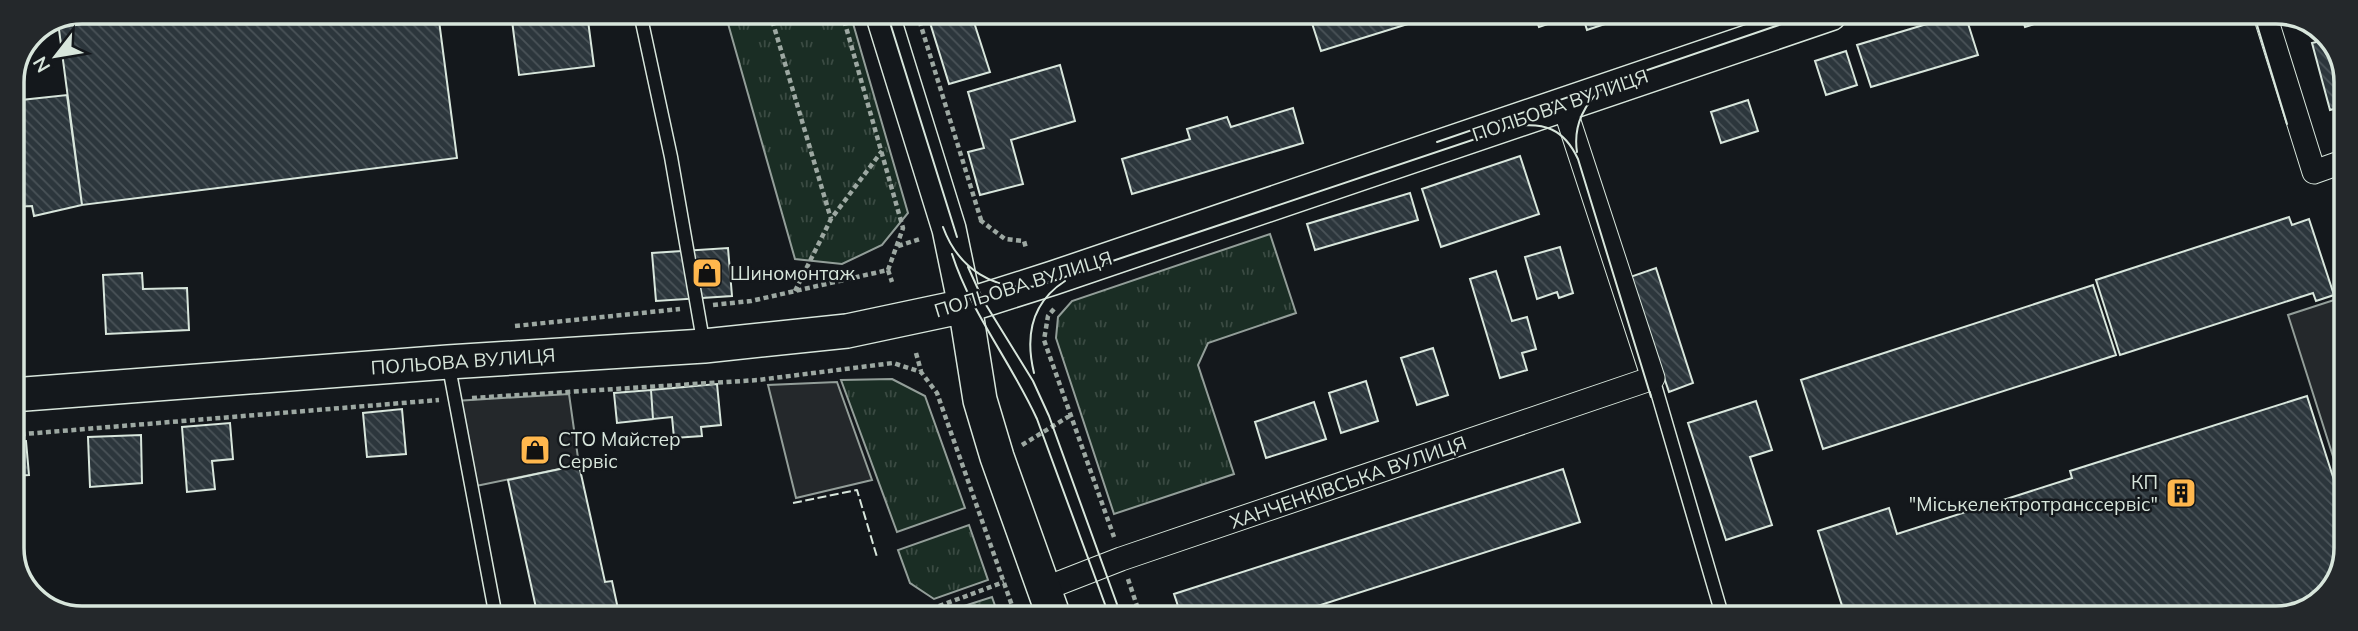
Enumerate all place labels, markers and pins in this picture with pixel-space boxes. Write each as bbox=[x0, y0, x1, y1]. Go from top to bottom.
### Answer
shop icon: Шиномонтаж bbox=[690, 256, 724, 290]
place label: Шиномонтаж bbox=[730, 261, 856, 285]
place label: СТО Майстер Сервіс bbox=[558, 427, 681, 473]
shop icon: СТО Майстер Сервіс bbox=[518, 433, 552, 467]
place label: КП "Міськелектротранссервіс" bbox=[1909, 470, 2158, 516]
building icon: КП "Міськелектротранссервіс" bbox=[2164, 476, 2198, 510]

